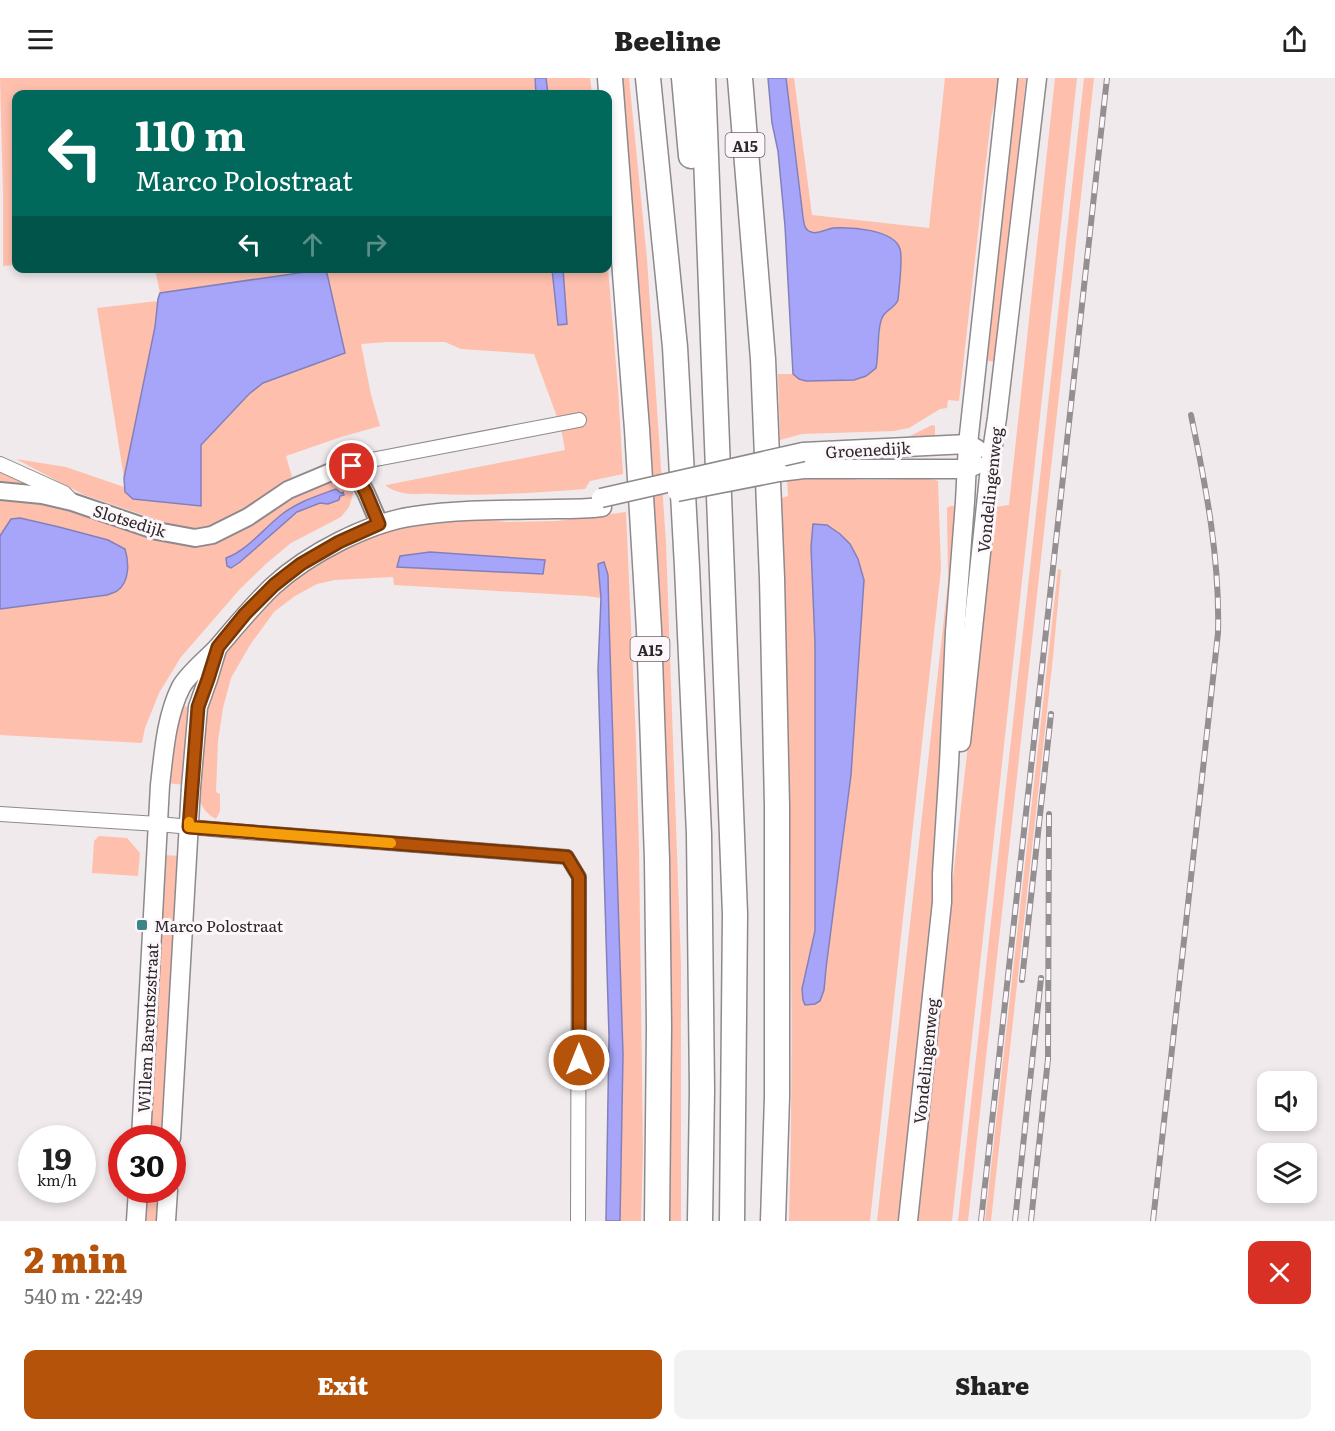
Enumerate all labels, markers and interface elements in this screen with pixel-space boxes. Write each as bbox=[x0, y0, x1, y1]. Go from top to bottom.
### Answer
text: Beeline bbox=[614, 19, 721, 59]
icon: menu bbox=[24, 23, 57, 56]
icon: share bbox=[1278, 23, 1311, 56]
text: 110 m bbox=[135, 102, 246, 164]
icon: left bbox=[36, 114, 114, 192]
road number: A15 bbox=[726, 133, 764, 157]
text: Marco Polostraat bbox=[135, 159, 353, 199]
icon: left bbox=[233, 228, 266, 261]
icon: ahead bbox=[296, 228, 329, 261]
icon: right bbox=[359, 228, 392, 261]
street label: Vondelingenweg bbox=[970, 426, 1008, 554]
street label: Groenedijk bbox=[825, 435, 911, 463]
pin bbox=[326, 440, 377, 491]
icon: arrive bbox=[335, 449, 368, 482]
street label: Slotsedijk bbox=[91, 498, 170, 543]
road number: A15 bbox=[630, 637, 670, 661]
place label: Marco Polostraat bbox=[154, 913, 284, 937]
marker: Marco Polostraat bbox=[135, 918, 149, 932]
street label: Willem Barentszstraat bbox=[131, 942, 163, 1113]
street label: Vondelingenweg bbox=[906, 997, 944, 1125]
position arrow bbox=[547, 1028, 611, 1092]
map controls bbox=[1257, 1071, 1317, 1203]
button: sound bbox=[1257, 1071, 1317, 1131]
speed limit sign: 30 bbox=[108, 1125, 186, 1203]
text: 19 bbox=[42, 1135, 72, 1179]
button: layers bbox=[1257, 1143, 1317, 1203]
text: km/h bbox=[37, 1168, 77, 1191]
text: 2 min bbox=[24, 1231, 127, 1284]
button: close bbox=[1248, 1241, 1311, 1304]
text: 540 m · 22:49 bbox=[24, 1280, 143, 1310]
button: Exit bbox=[24, 1350, 662, 1419]
button: Share bbox=[674, 1350, 1311, 1419]

